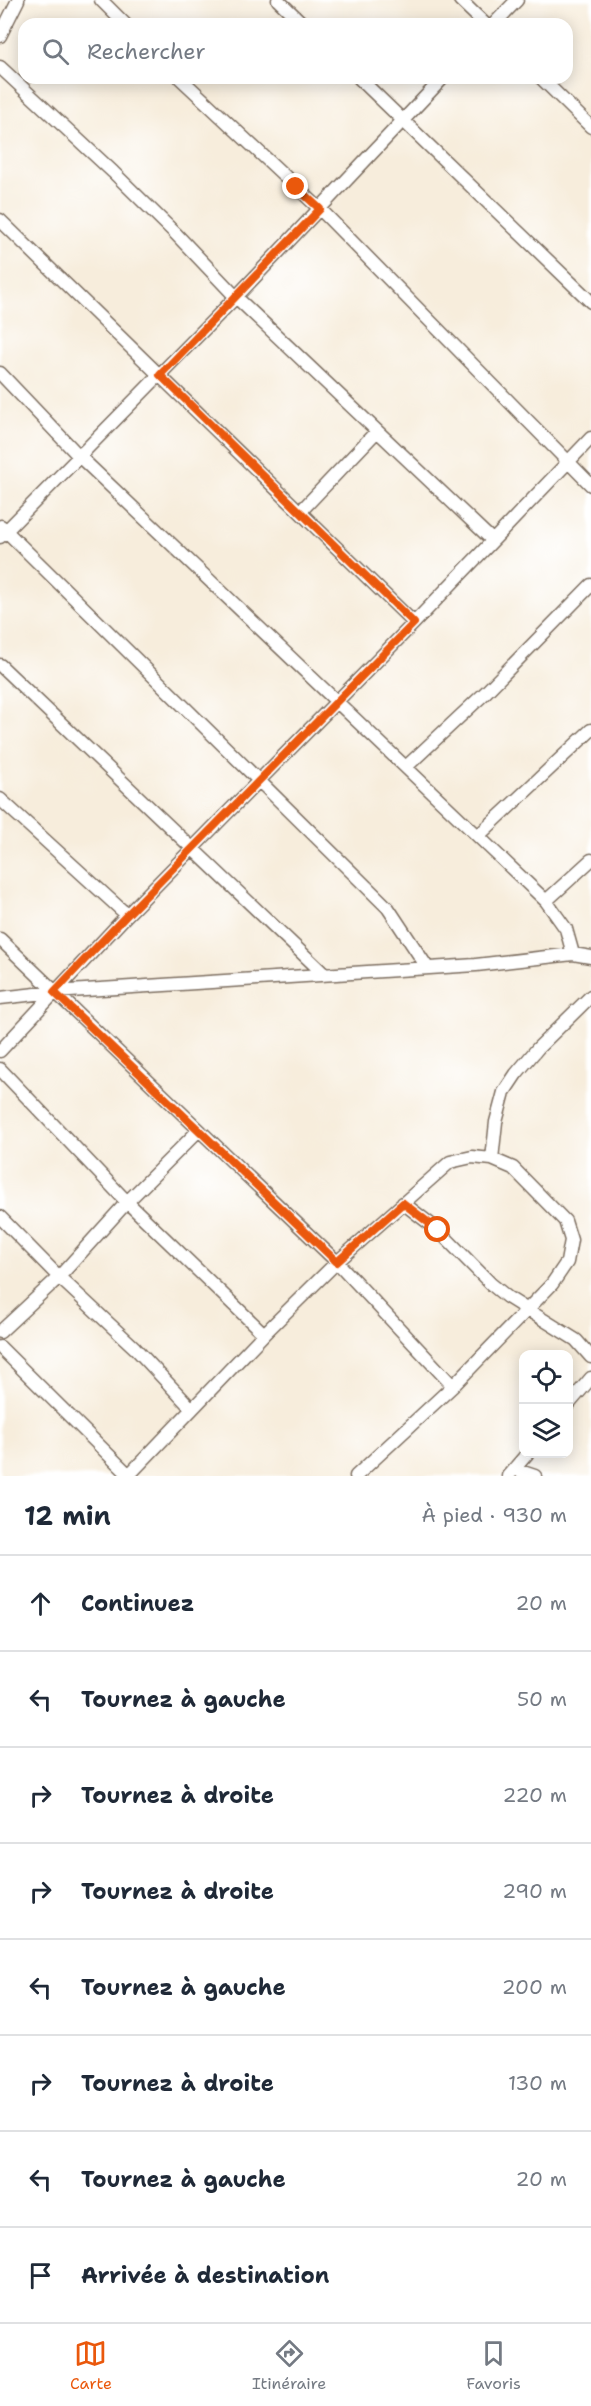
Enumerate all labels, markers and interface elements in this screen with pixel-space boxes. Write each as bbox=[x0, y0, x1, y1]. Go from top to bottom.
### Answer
search box bbox=[18, 18, 573, 84]
icon: search bbox=[39, 35, 72, 68]
text: Rechercher bbox=[87, 37, 206, 66]
route end bbox=[282, 173, 308, 199]
route start bbox=[424, 1216, 450, 1242]
map controls bbox=[519, 1350, 573, 1458]
button: locate bbox=[519, 1350, 573, 1404]
button: layers bbox=[519, 1404, 573, 1458]
text: 12 min bbox=[24, 1498, 111, 1533]
text: À pied · 930 m bbox=[421, 1502, 567, 1528]
icon: ahead bbox=[24, 1587, 57, 1620]
text: Continuez bbox=[81, 1589, 194, 1618]
text: 20 m bbox=[516, 1590, 567, 1616]
icon: left bbox=[24, 1683, 57, 1716]
text: Tournez à gauche bbox=[81, 1685, 286, 1714]
text: 50 m bbox=[517, 1686, 567, 1712]
icon: right bbox=[24, 1779, 57, 1812]
text: Tournez à droite bbox=[81, 1781, 274, 1810]
text: 220 m bbox=[503, 1782, 567, 1808]
icon: right bbox=[24, 1875, 57, 1908]
text: Tournez à droite bbox=[81, 1877, 274, 1906]
text: 290 m bbox=[502, 1878, 567, 1904]
icon: left bbox=[24, 1971, 57, 2004]
text: Tournez à gauche bbox=[81, 1973, 286, 2002]
text: 200 m bbox=[502, 1974, 567, 2000]
icon: right bbox=[24, 2067, 57, 2100]
text: Tournez à droite bbox=[81, 2069, 274, 2098]
text: 130 m bbox=[508, 2070, 567, 2096]
icon: left bbox=[24, 2163, 57, 2196]
text: Tournez à gauche bbox=[81, 2165, 286, 2194]
text: 20 m bbox=[516, 2166, 567, 2192]
icon: arrive bbox=[24, 2259, 57, 2292]
text: Arrivée à destination bbox=[81, 2261, 329, 2290]
tab: Carte bbox=[70, 2337, 112, 2394]
tab: Itinéraire bbox=[252, 2337, 326, 2394]
tab: Favoris bbox=[466, 2337, 521, 2394]

